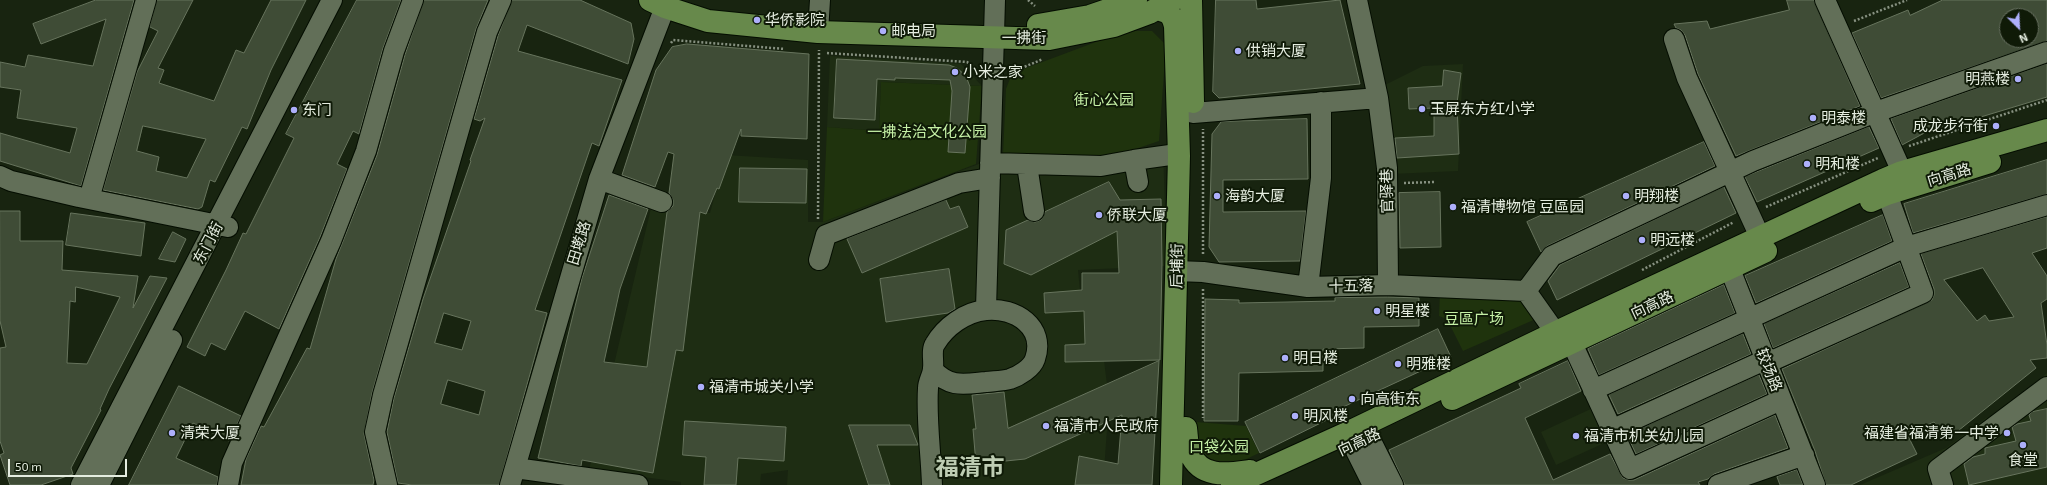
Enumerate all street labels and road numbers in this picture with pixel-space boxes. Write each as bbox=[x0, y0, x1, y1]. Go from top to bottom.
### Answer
street label: 一拂街 bbox=[1002, 29, 1046, 47]
street label: 向高路 bbox=[1925, 160, 1973, 190]
street label: 官驿巷 bbox=[1378, 168, 1396, 214]
street label: 东门街 bbox=[189, 219, 227, 267]
street label: 田墘路 bbox=[564, 219, 594, 267]
street label: 后埔街 bbox=[1168, 243, 1186, 289]
street label: 十五落 bbox=[1328, 277, 1374, 295]
street label: 向高路 bbox=[1628, 287, 1676, 323]
street label: 较场路 bbox=[1752, 346, 1786, 394]
street label: 向高路 bbox=[1335, 424, 1383, 460]

